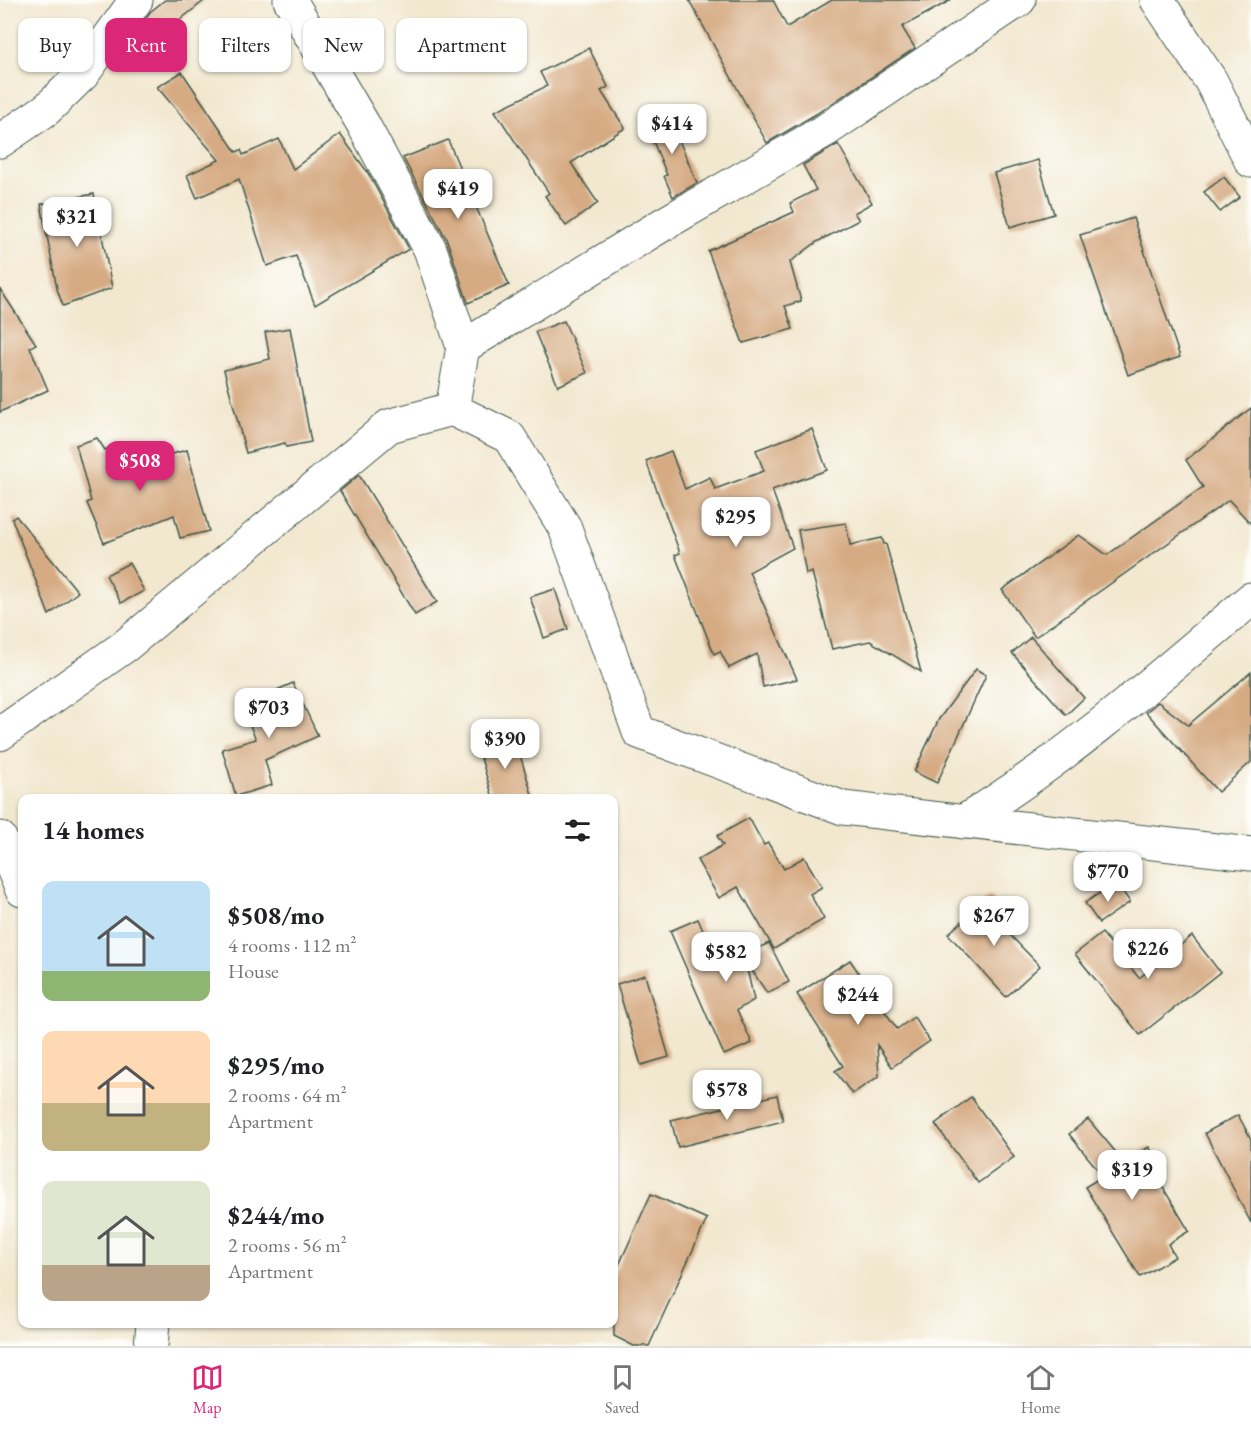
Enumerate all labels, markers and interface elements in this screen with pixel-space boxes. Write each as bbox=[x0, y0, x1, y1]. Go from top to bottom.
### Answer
chip: Buy bbox=[18, 18, 93, 72]
chip: Rent bbox=[105, 18, 187, 72]
chip: Filters bbox=[199, 18, 291, 72]
chip: New bbox=[303, 18, 384, 72]
chip: Apartment bbox=[396, 18, 527, 72]
pin: $414 bbox=[636, 104, 708, 155]
text: $414 bbox=[652, 110, 692, 136]
pin: $419 bbox=[422, 169, 494, 220]
text: $419 bbox=[438, 175, 478, 201]
pin: $321 bbox=[41, 197, 113, 248]
text: $321 bbox=[57, 203, 97, 229]
pin: $508 bbox=[104, 441, 176, 492]
text: $508 bbox=[120, 447, 160, 473]
pin: $295 bbox=[700, 497, 772, 548]
text: $295 bbox=[716, 503, 756, 529]
pin: $703 bbox=[233, 688, 305, 739]
text: $703 bbox=[249, 694, 289, 720]
pin: $390 bbox=[469, 719, 541, 770]
text: $390 bbox=[485, 725, 525, 751]
text: 14 homes bbox=[42, 813, 144, 847]
icon: filters bbox=[561, 814, 594, 847]
pin: $770 bbox=[1072, 852, 1144, 903]
text: $770 bbox=[1088, 858, 1128, 884]
pin: $267 bbox=[958, 896, 1030, 947]
text: $508/mo bbox=[228, 898, 324, 932]
text: $267 bbox=[974, 902, 1014, 928]
icon: home bbox=[90, 905, 162, 977]
pin: $226 bbox=[1112, 929, 1184, 980]
text: 4 rooms · 112 m² bbox=[228, 932, 356, 958]
pin: $582 bbox=[690, 932, 762, 983]
text: $226 bbox=[1128, 935, 1168, 961]
text: $582 bbox=[706, 938, 746, 964]
text: House bbox=[228, 958, 279, 984]
pin: $244 bbox=[822, 975, 894, 1026]
text: $244 bbox=[838, 981, 878, 1007]
text: $295/mo bbox=[228, 1048, 324, 1082]
icon: home bbox=[90, 1055, 162, 1127]
pin: $578 bbox=[691, 1070, 763, 1121]
text: $578 bbox=[707, 1076, 747, 1102]
text: 2 rooms · 64 m² bbox=[228, 1082, 347, 1108]
text: Apartment bbox=[228, 1108, 313, 1134]
pin: $319 bbox=[1096, 1150, 1168, 1201]
text: $319 bbox=[1112, 1156, 1152, 1182]
text: $244/mo bbox=[228, 1198, 324, 1232]
icon: home bbox=[90, 1205, 162, 1277]
text: 2 rooms · 56 m² bbox=[228, 1232, 347, 1258]
text: Apartment bbox=[228, 1258, 313, 1284]
tab: Map bbox=[191, 1361, 224, 1418]
tab: Saved bbox=[605, 1361, 639, 1418]
tab: Home bbox=[1021, 1361, 1060, 1418]

